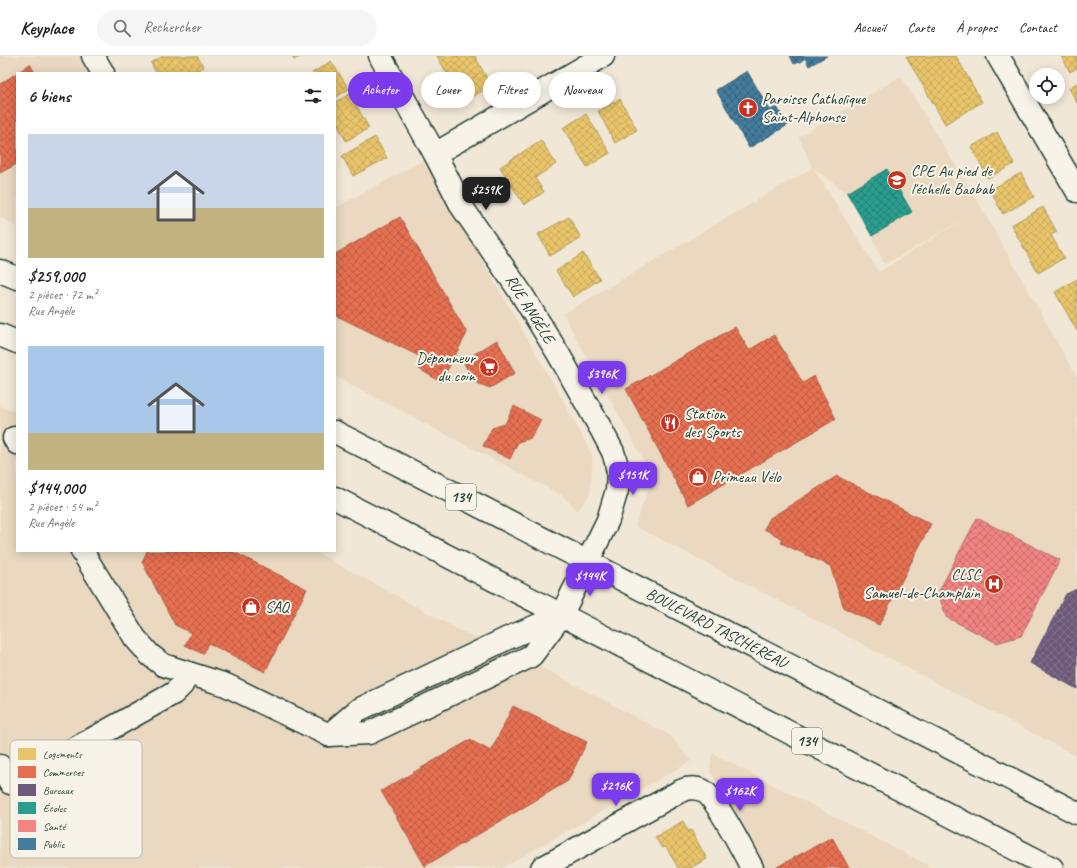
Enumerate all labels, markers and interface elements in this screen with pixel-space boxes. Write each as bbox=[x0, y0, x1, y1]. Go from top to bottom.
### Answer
search box bbox=[97, 10, 377, 46]
text: Keyplace bbox=[20, 16, 73, 40]
icon: search bbox=[111, 17, 133, 39]
text: Rechercher bbox=[143, 18, 201, 37]
text: Accueil bbox=[854, 19, 885, 36]
text: Carte bbox=[907, 19, 934, 36]
text: À propos bbox=[956, 19, 997, 36]
text: Contact bbox=[1019, 19, 1057, 36]
map controls bbox=[1029, 68, 1065, 104]
button: locate bbox=[1029, 68, 1065, 104]
chip: Acheter bbox=[348, 72, 413, 108]
chip: Louer bbox=[421, 72, 475, 108]
chip: Filtres bbox=[483, 72, 541, 108]
chip: Nouveau bbox=[549, 72, 616, 108]
icon: filters bbox=[302, 85, 324, 107]
text: 6 biens bbox=[28, 86, 70, 107]
place label: Paroisse Catholique Saint-Alphonse bbox=[762, 89, 867, 127]
church icon: Paroisse Catholique Saint-Alphonse bbox=[737, 97, 759, 119]
icon: home bbox=[140, 160, 212, 232]
place label: CPE Au pied de l'échelle Baobab bbox=[911, 161, 995, 199]
school or university icon: CPE Au pied de l'échelle Baobab bbox=[886, 169, 908, 191]
pin: $259K bbox=[458, 177, 514, 211]
text: $259K bbox=[471, 182, 501, 198]
text: $259,000 bbox=[28, 266, 84, 287]
street label: RUE ANGÈLE bbox=[501, 271, 560, 349]
text: 2 pièces · 72 m² bbox=[28, 287, 97, 303]
text: Rue Angèle bbox=[28, 303, 74, 319]
place label: Dépanneur du coin bbox=[416, 348, 477, 386]
supermarket icon: Dépanneur du coin bbox=[478, 356, 500, 378]
pin: $396K bbox=[574, 361, 630, 395]
text: $396K bbox=[587, 366, 617, 382]
icon: home bbox=[140, 372, 212, 444]
place label: Station des Sports bbox=[684, 404, 742, 442]
restaurant icon: Station des Sports bbox=[659, 412, 681, 434]
pin: $151K bbox=[605, 462, 661, 496]
shop icon: Primeau Vélo bbox=[687, 466, 709, 488]
text: $151K bbox=[618, 467, 648, 483]
place label: Primeau Vélo bbox=[712, 467, 782, 487]
text: $144,000 bbox=[28, 478, 85, 499]
road number: 134 bbox=[446, 484, 476, 510]
text: 2 pièces · 54 m² bbox=[28, 499, 97, 515]
text: Rue Angèle bbox=[28, 515, 74, 531]
pin: $144K bbox=[562, 563, 618, 597]
place label: CLSC Samuel-de-Champlain bbox=[864, 565, 981, 603]
text: $144K bbox=[575, 568, 605, 584]
hospital icon: CLSC Samuel-de-Champlain bbox=[983, 573, 1005, 595]
street label: BOULEVARD TASCHEREAU bbox=[643, 584, 792, 673]
shop icon: SAQ bbox=[240, 596, 262, 618]
place label: SAQ bbox=[265, 597, 291, 617]
road number: 134 bbox=[792, 728, 822, 754]
legend bbox=[10, 740, 142, 858]
text: Logements bbox=[43, 747, 83, 761]
text: Commerces bbox=[43, 765, 85, 779]
pin: $216K bbox=[588, 773, 644, 807]
text: $216K bbox=[601, 778, 631, 794]
pin: $162K bbox=[712, 778, 768, 812]
text: Bureaux bbox=[43, 783, 74, 797]
text: $162K bbox=[725, 783, 755, 799]
text: Écoles bbox=[43, 801, 67, 815]
text: Santé bbox=[43, 819, 68, 833]
text: Public bbox=[43, 837, 65, 851]

